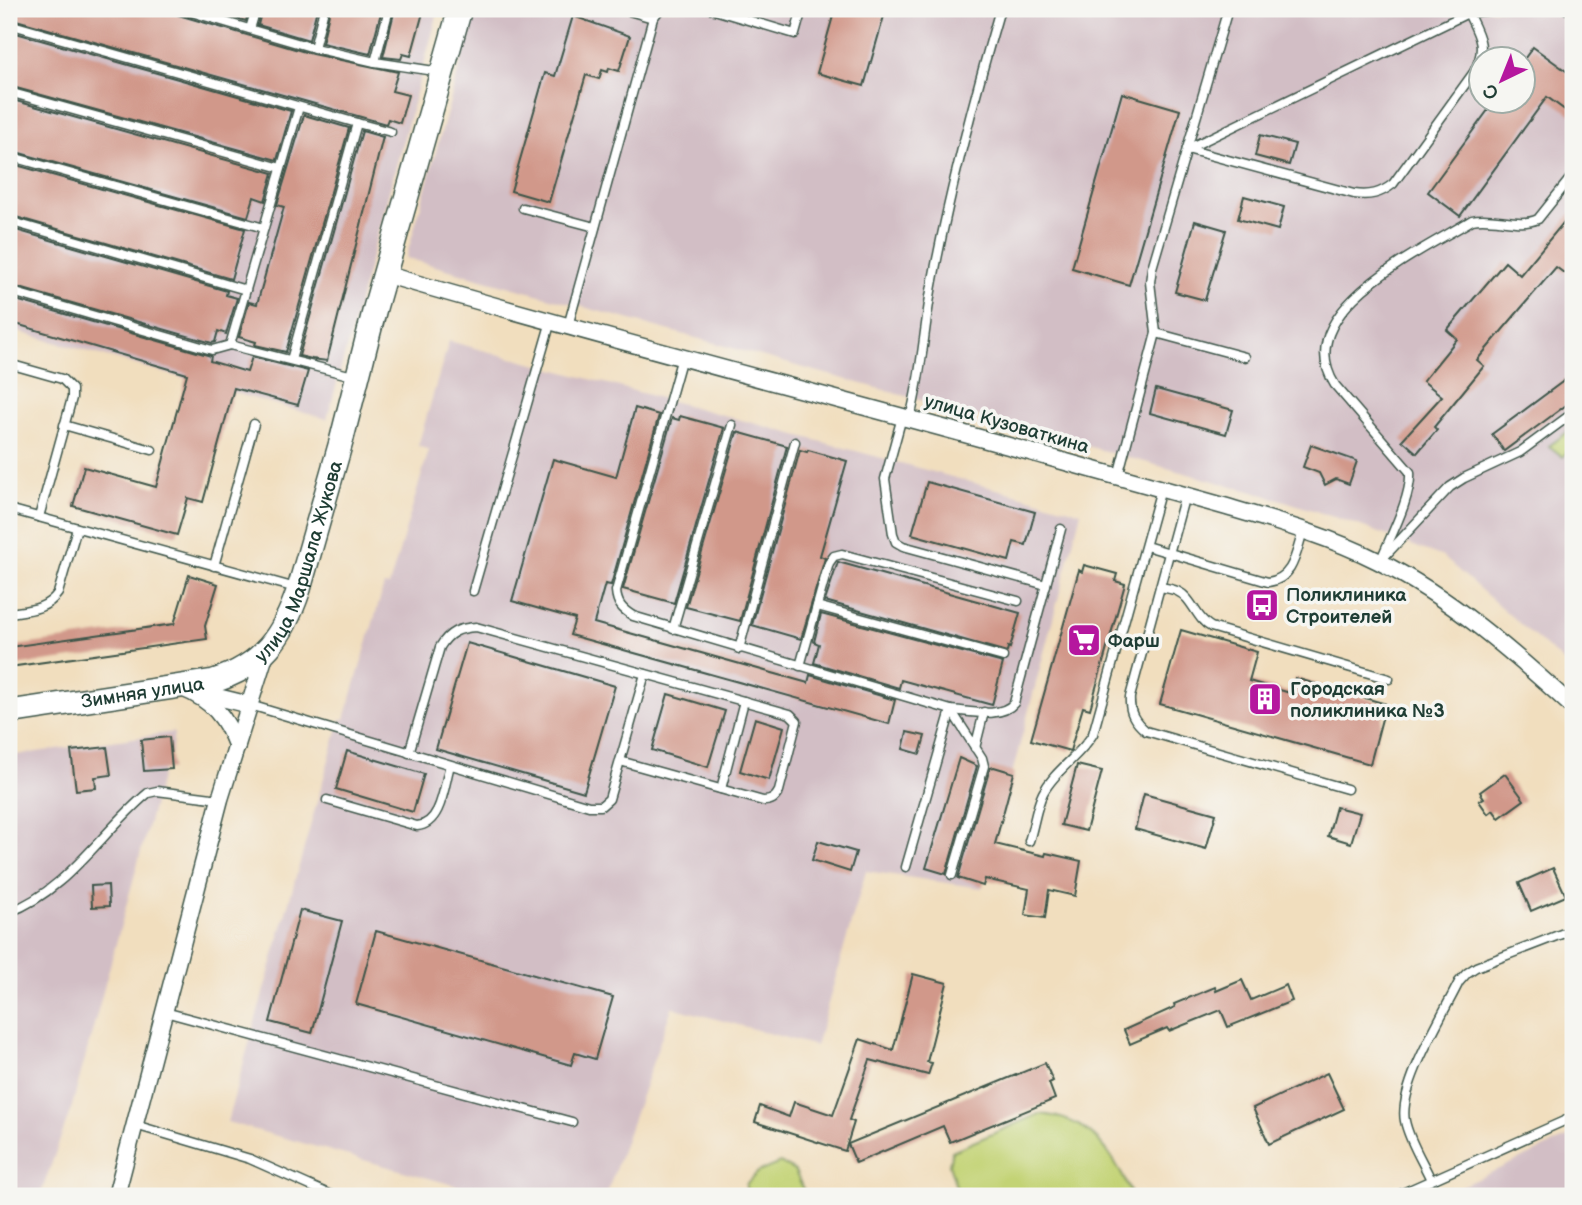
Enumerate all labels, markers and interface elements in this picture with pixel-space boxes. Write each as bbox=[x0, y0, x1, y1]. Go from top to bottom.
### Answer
north arrow bbox=[1466, 46, 1536, 116]
text: С bbox=[1479, 78, 1504, 104]
street label: улица Кузоваткина bbox=[921, 390, 1092, 459]
street label: улица Маршала Жукова bbox=[251, 458, 348, 668]
place label: Поликлиника Строителей bbox=[1286, 584, 1407, 629]
bus stop icon: Поликлиника Строителей bbox=[1243, 586, 1281, 624]
supermarket icon: Фарш bbox=[1065, 621, 1103, 659]
place label: Фарш bbox=[1108, 630, 1160, 653]
street label: Зимняя улица bbox=[80, 673, 206, 714]
place label: Городская поликлиника №3 bbox=[1290, 678, 1445, 723]
building icon: Городская поликлиника №3 bbox=[1246, 680, 1284, 718]

